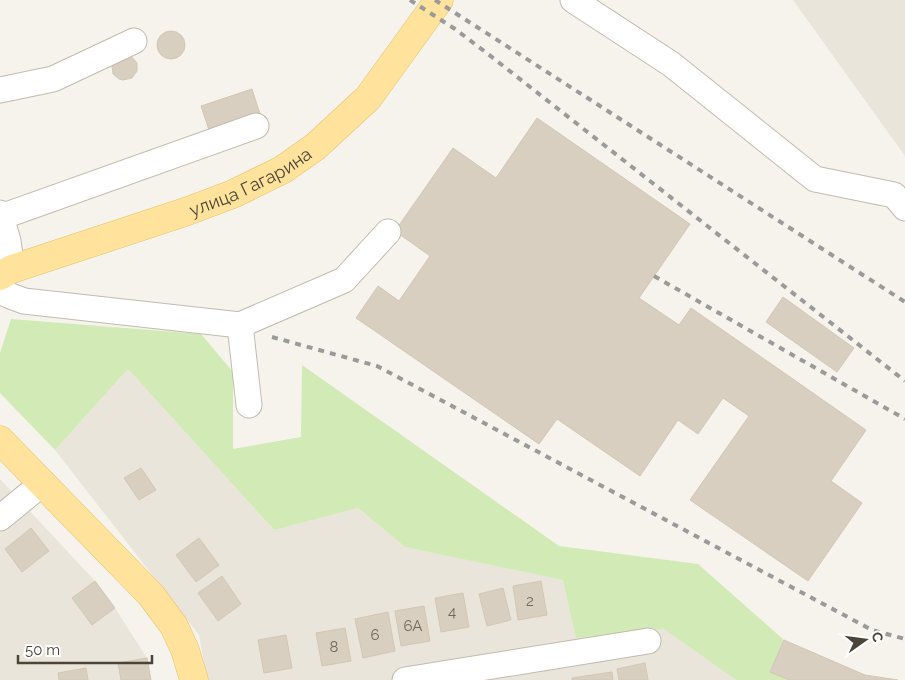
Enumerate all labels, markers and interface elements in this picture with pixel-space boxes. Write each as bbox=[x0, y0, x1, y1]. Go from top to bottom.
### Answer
street label: улица Гагарина bbox=[186, 142, 315, 220]
house number: 2 bbox=[526, 592, 534, 610]
house number: 4 bbox=[448, 603, 456, 621]
north arrow bbox=[840, 615, 890, 665]
house number: 6А bbox=[404, 617, 422, 635]
house number: 6 bbox=[370, 626, 380, 644]
text: С bbox=[869, 630, 887, 644]
scale bar bbox=[18, 632, 151, 664]
house number: 8 bbox=[330, 638, 339, 656]
text: 50 m bbox=[25, 641, 60, 659]

